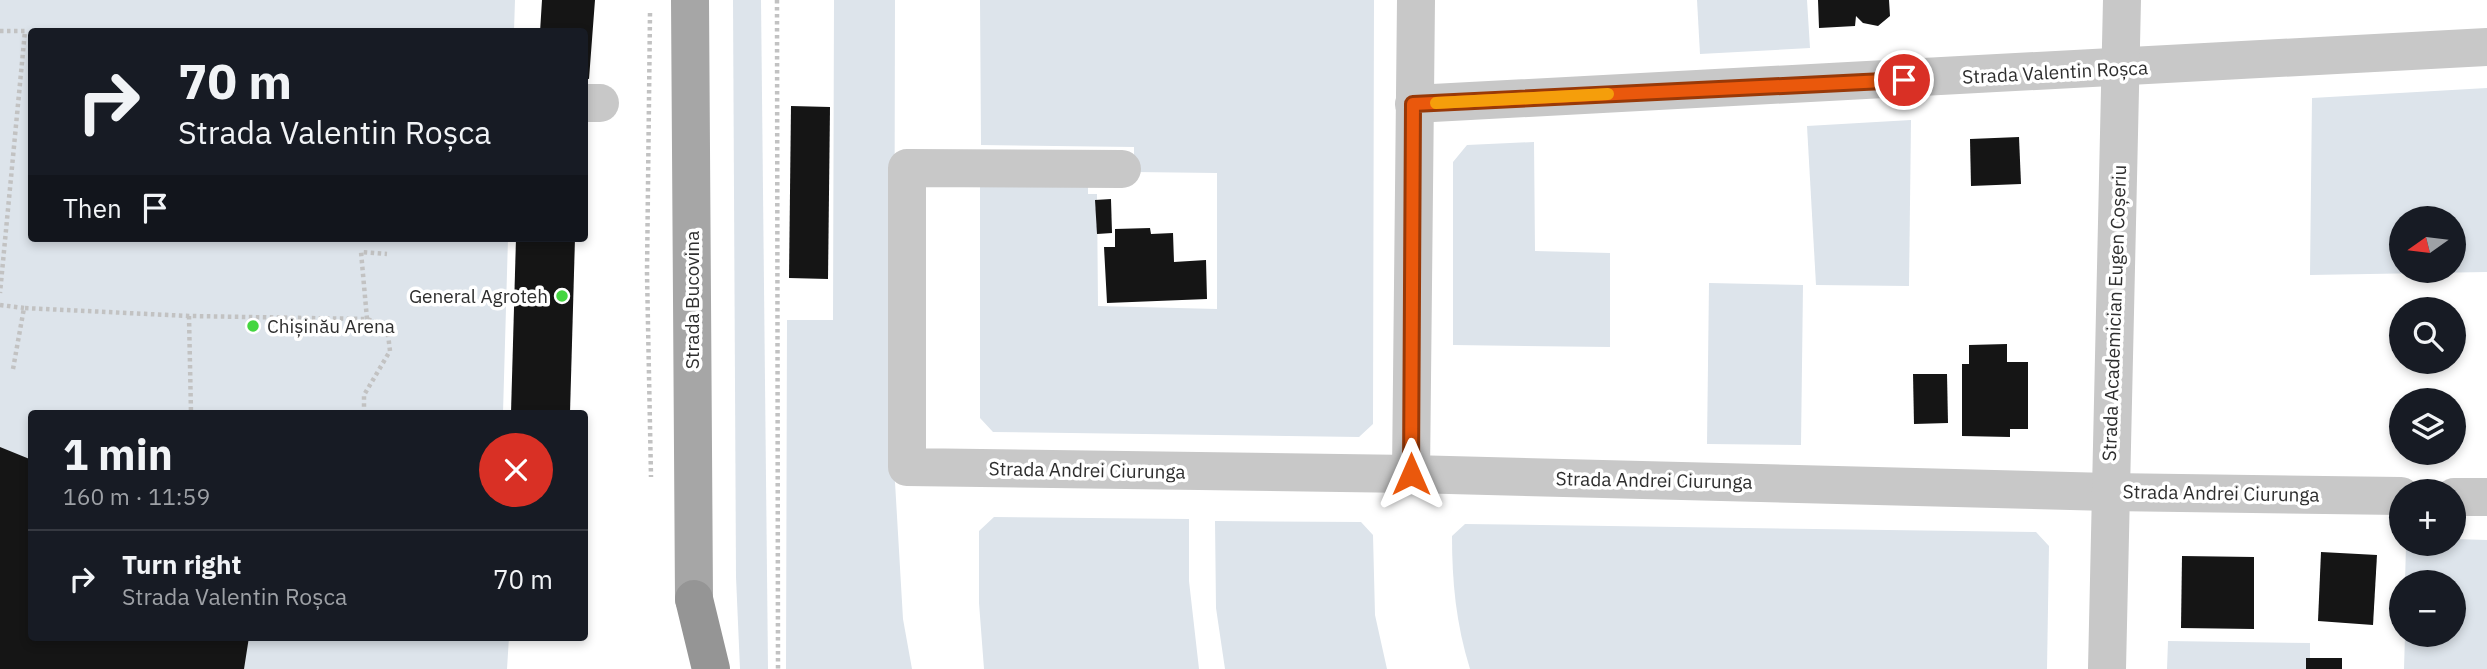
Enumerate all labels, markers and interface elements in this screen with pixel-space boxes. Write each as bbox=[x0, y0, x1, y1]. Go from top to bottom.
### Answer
text: 70 m bbox=[178, 49, 292, 112]
pin bbox=[1874, 50, 1934, 110]
street label: Strada Valentin Roșca bbox=[1961, 55, 2149, 89]
icon: right bbox=[63, 56, 154, 147]
icon: arrive bbox=[1885, 61, 1923, 99]
text: Strada Valentin Roșca bbox=[178, 111, 491, 153]
street label: Strada Academician Eugen Coșeriu bbox=[2097, 164, 2131, 462]
icon: arrive bbox=[136, 189, 174, 227]
text: Then bbox=[63, 191, 122, 225]
north arrow bbox=[2389, 206, 2466, 284]
map controls bbox=[2389, 206, 2466, 647]
street label: Strada Bucovina bbox=[680, 231, 704, 369]
place label: General Agroteh bbox=[409, 284, 548, 308]
marker: General Agroteh bbox=[554, 288, 570, 304]
button: search bbox=[2389, 297, 2466, 374]
place label: Chișinău Arena bbox=[267, 314, 395, 338]
marker: Chișinău Arena bbox=[245, 318, 261, 334]
button: layers bbox=[2389, 388, 2466, 465]
text: 1 min bbox=[63, 427, 173, 482]
button: close bbox=[479, 433, 553, 507]
position arrow bbox=[1374, 437, 1448, 511]
street label: Strada Andrei Ciurunga bbox=[988, 456, 1186, 484]
street label: Strada Andrei Ciurunga bbox=[1555, 466, 1753, 494]
street label: Strada Andrei Ciurunga bbox=[2122, 479, 2320, 507]
button: + bbox=[2389, 479, 2466, 556]
text: 160 m · 11:59 bbox=[63, 481, 210, 511]
text: Turn right bbox=[122, 547, 241, 581]
icon: right bbox=[63, 560, 101, 598]
text: 70 m bbox=[493, 562, 553, 596]
button: − bbox=[2389, 570, 2466, 647]
text: Strada Valentin Roșca bbox=[122, 581, 347, 611]

